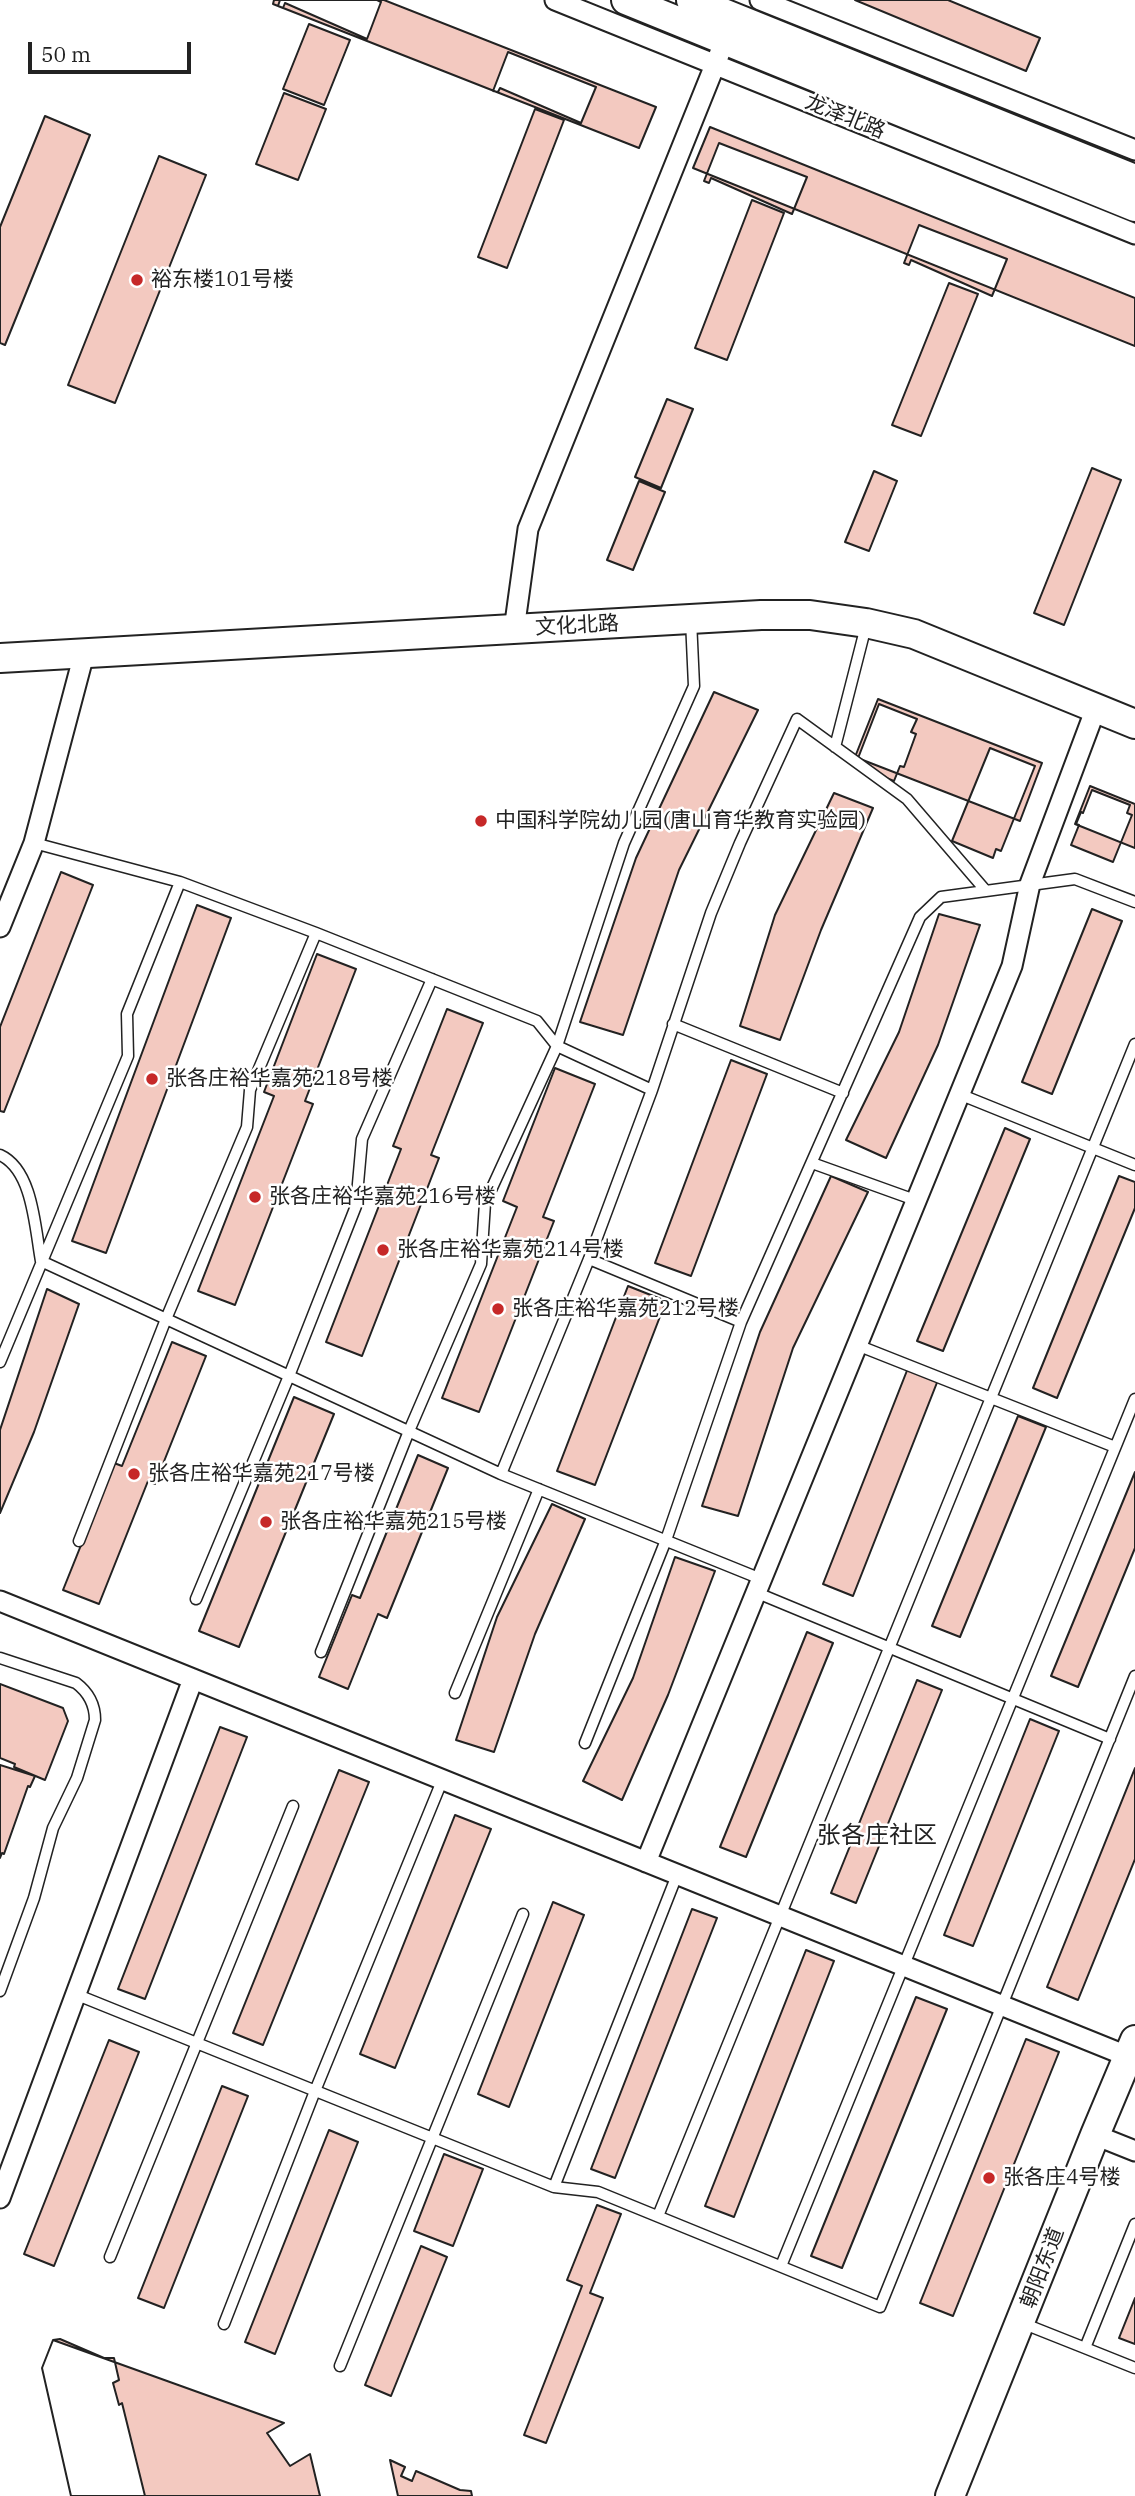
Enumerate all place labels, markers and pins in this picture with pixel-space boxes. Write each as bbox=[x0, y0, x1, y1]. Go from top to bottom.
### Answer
place label: 裕东楼101号楼 bbox=[151, 267, 294, 293]
marker: 裕东楼101号楼 bbox=[129, 272, 145, 288]
place label: 中国科学院幼儿园(唐山育华教育实验园) bbox=[495, 808, 866, 834]
marker: 中国科学院幼儿园(唐山育华教育实验园) bbox=[473, 813, 489, 829]
place label: 张各庄裕华嘉苑218号楼 bbox=[166, 1066, 393, 1092]
marker: 张各庄裕华嘉苑218号楼 bbox=[144, 1071, 160, 1087]
place label: 张各庄裕华嘉苑216号楼 bbox=[269, 1184, 496, 1210]
marker: 张各庄裕华嘉苑216号楼 bbox=[247, 1189, 263, 1205]
place label: 张各庄裕华嘉苑214号楼 bbox=[397, 1237, 624, 1263]
marker: 张各庄裕华嘉苑214号楼 bbox=[375, 1242, 391, 1258]
place label: 张各庄裕华嘉苑212号楼 bbox=[512, 1296, 739, 1322]
marker: 张各庄裕华嘉苑212号楼 bbox=[490, 1301, 506, 1317]
place label: 张各庄裕华嘉苑217号楼 bbox=[148, 1461, 375, 1487]
marker: 张各庄裕华嘉苑217号楼 bbox=[126, 1466, 142, 1482]
place label: 张各庄裕华嘉苑215号楼 bbox=[280, 1509, 507, 1535]
marker: 张各庄裕华嘉苑215号楼 bbox=[258, 1514, 274, 1530]
place label: 张各庄4号楼 bbox=[1003, 2165, 1121, 2191]
marker: 张各庄4号楼 bbox=[981, 2170, 997, 2186]

